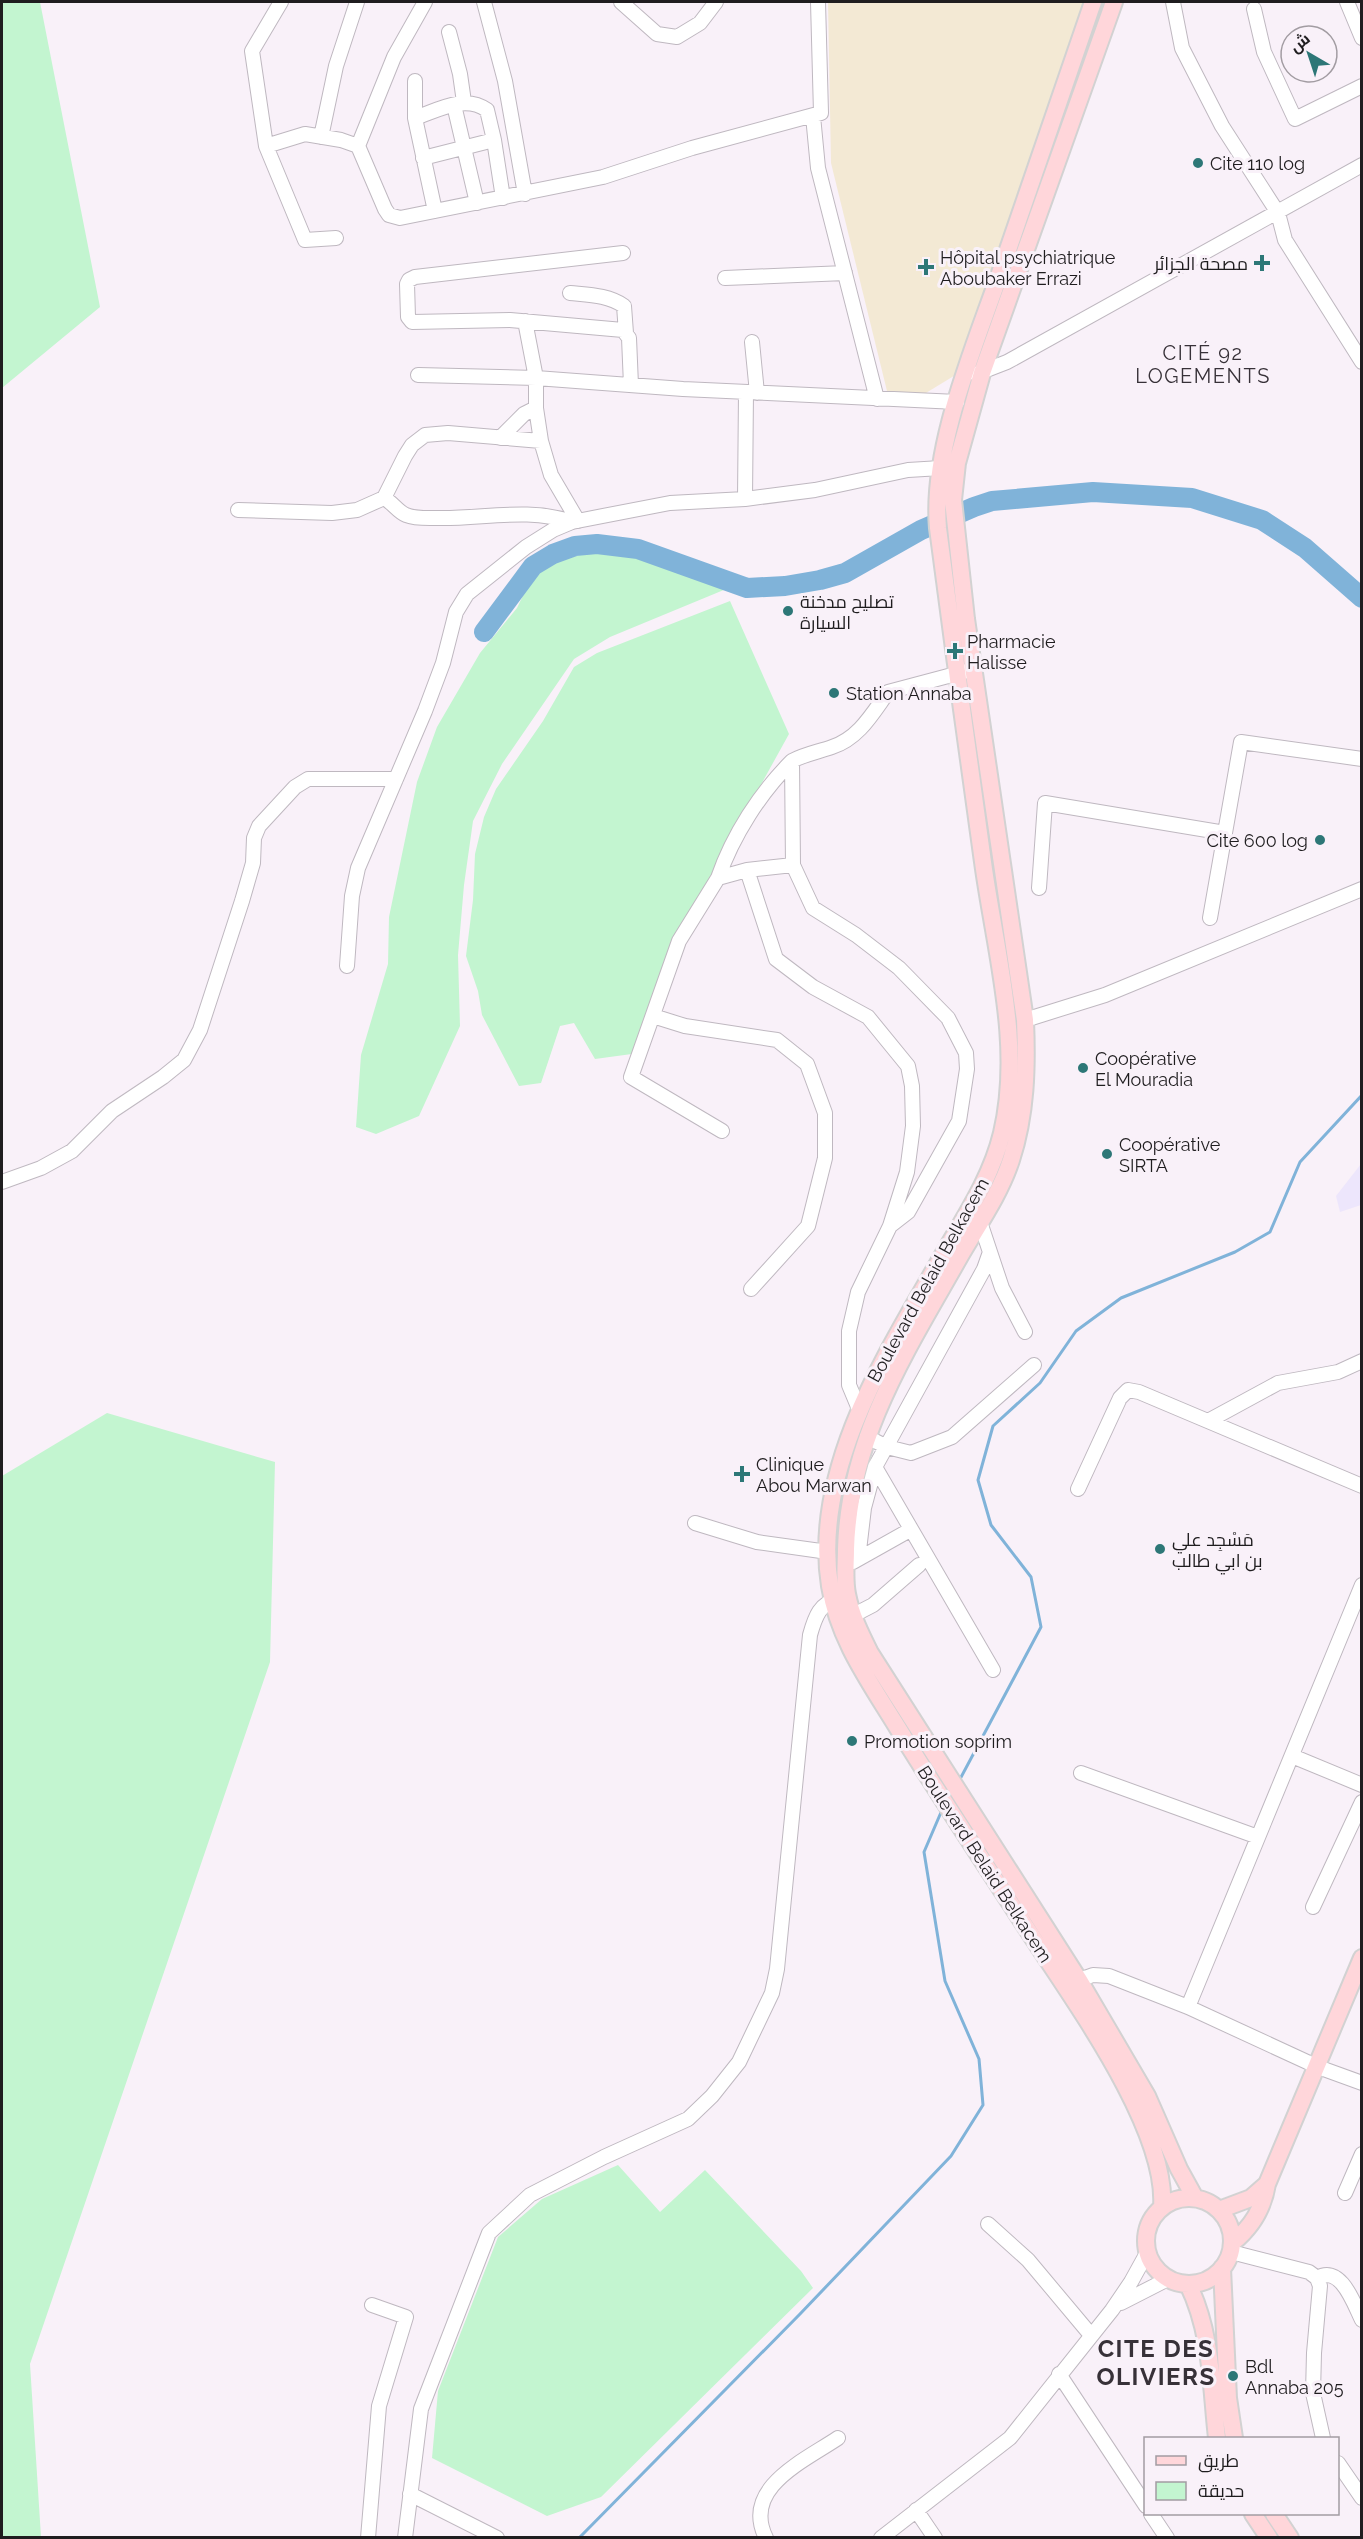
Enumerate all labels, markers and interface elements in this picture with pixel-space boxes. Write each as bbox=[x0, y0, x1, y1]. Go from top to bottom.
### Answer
north arrow bbox=[1279, 24, 1339, 84]
text: ش bbox=[1286, 29, 1314, 57]
place label: Cite 110 log bbox=[1210, 153, 1305, 174]
marker: Cite 110 log bbox=[1191, 156, 1205, 170]
place label: Hôpital psychiatrique Aboubaker Errazi bbox=[940, 247, 1116, 289]
place label: مصحة الجزائر bbox=[1153, 253, 1248, 275]
marker: مصحة الجزائر bbox=[1253, 254, 1271, 272]
marker: Hôpital psychiatrique Aboubaker Errazi bbox=[917, 258, 935, 276]
district label: CITÉ 92 LOGEMENTS bbox=[1135, 341, 1271, 388]
place label: تصليح مدخنة السيارة bbox=[800, 591, 894, 634]
marker: تصليح مدخنة السيارة bbox=[781, 604, 795, 618]
place label: Pharmacie Halisse bbox=[967, 631, 1056, 673]
marker: Pharmacie Halisse bbox=[948, 644, 962, 658]
place label: Station Annaba bbox=[846, 683, 972, 704]
marker: Station Annaba bbox=[827, 686, 841, 700]
place label: Cite 600 log bbox=[1206, 830, 1308, 851]
marker: Cite 600 log bbox=[1313, 833, 1327, 847]
place label: Coopérative El Mouradia bbox=[1095, 1048, 1197, 1090]
marker: Coopérative El Mouradia bbox=[1076, 1061, 1090, 1075]
place label: Coopérative SIRTA bbox=[1119, 1134, 1221, 1176]
marker: Coopérative SIRTA bbox=[1100, 1147, 1114, 1161]
street label: Boulevard Belaid Belkacem bbox=[863, 1174, 993, 1386]
place label: Clinique Abou Marwan bbox=[756, 1454, 872, 1496]
marker: Clinique Abou Marwan bbox=[733, 1465, 751, 1483]
place label: مَسْجِد علي بن ابي طالب bbox=[1172, 1529, 1262, 1575]
marker: مَسْجِد علي بن ابي طالب bbox=[1153, 1542, 1167, 1556]
place label: Promotion soprim bbox=[864, 1731, 1012, 1752]
marker: Promotion soprim bbox=[845, 1734, 859, 1748]
street label: Boulevard Belaid Belkacem bbox=[913, 1762, 1057, 1966]
district label: CITE DES OLIVIERS bbox=[1096, 2334, 1216, 2391]
place label: Bdl Annaba 205 bbox=[1245, 2356, 1344, 2398]
marker: Bdl Annaba 205 bbox=[1226, 2369, 1240, 2383]
legend bbox=[1144, 2437, 1339, 2515]
text: طريق bbox=[1198, 2450, 1239, 2473]
text: حديقة bbox=[1198, 2480, 1244, 2501]

